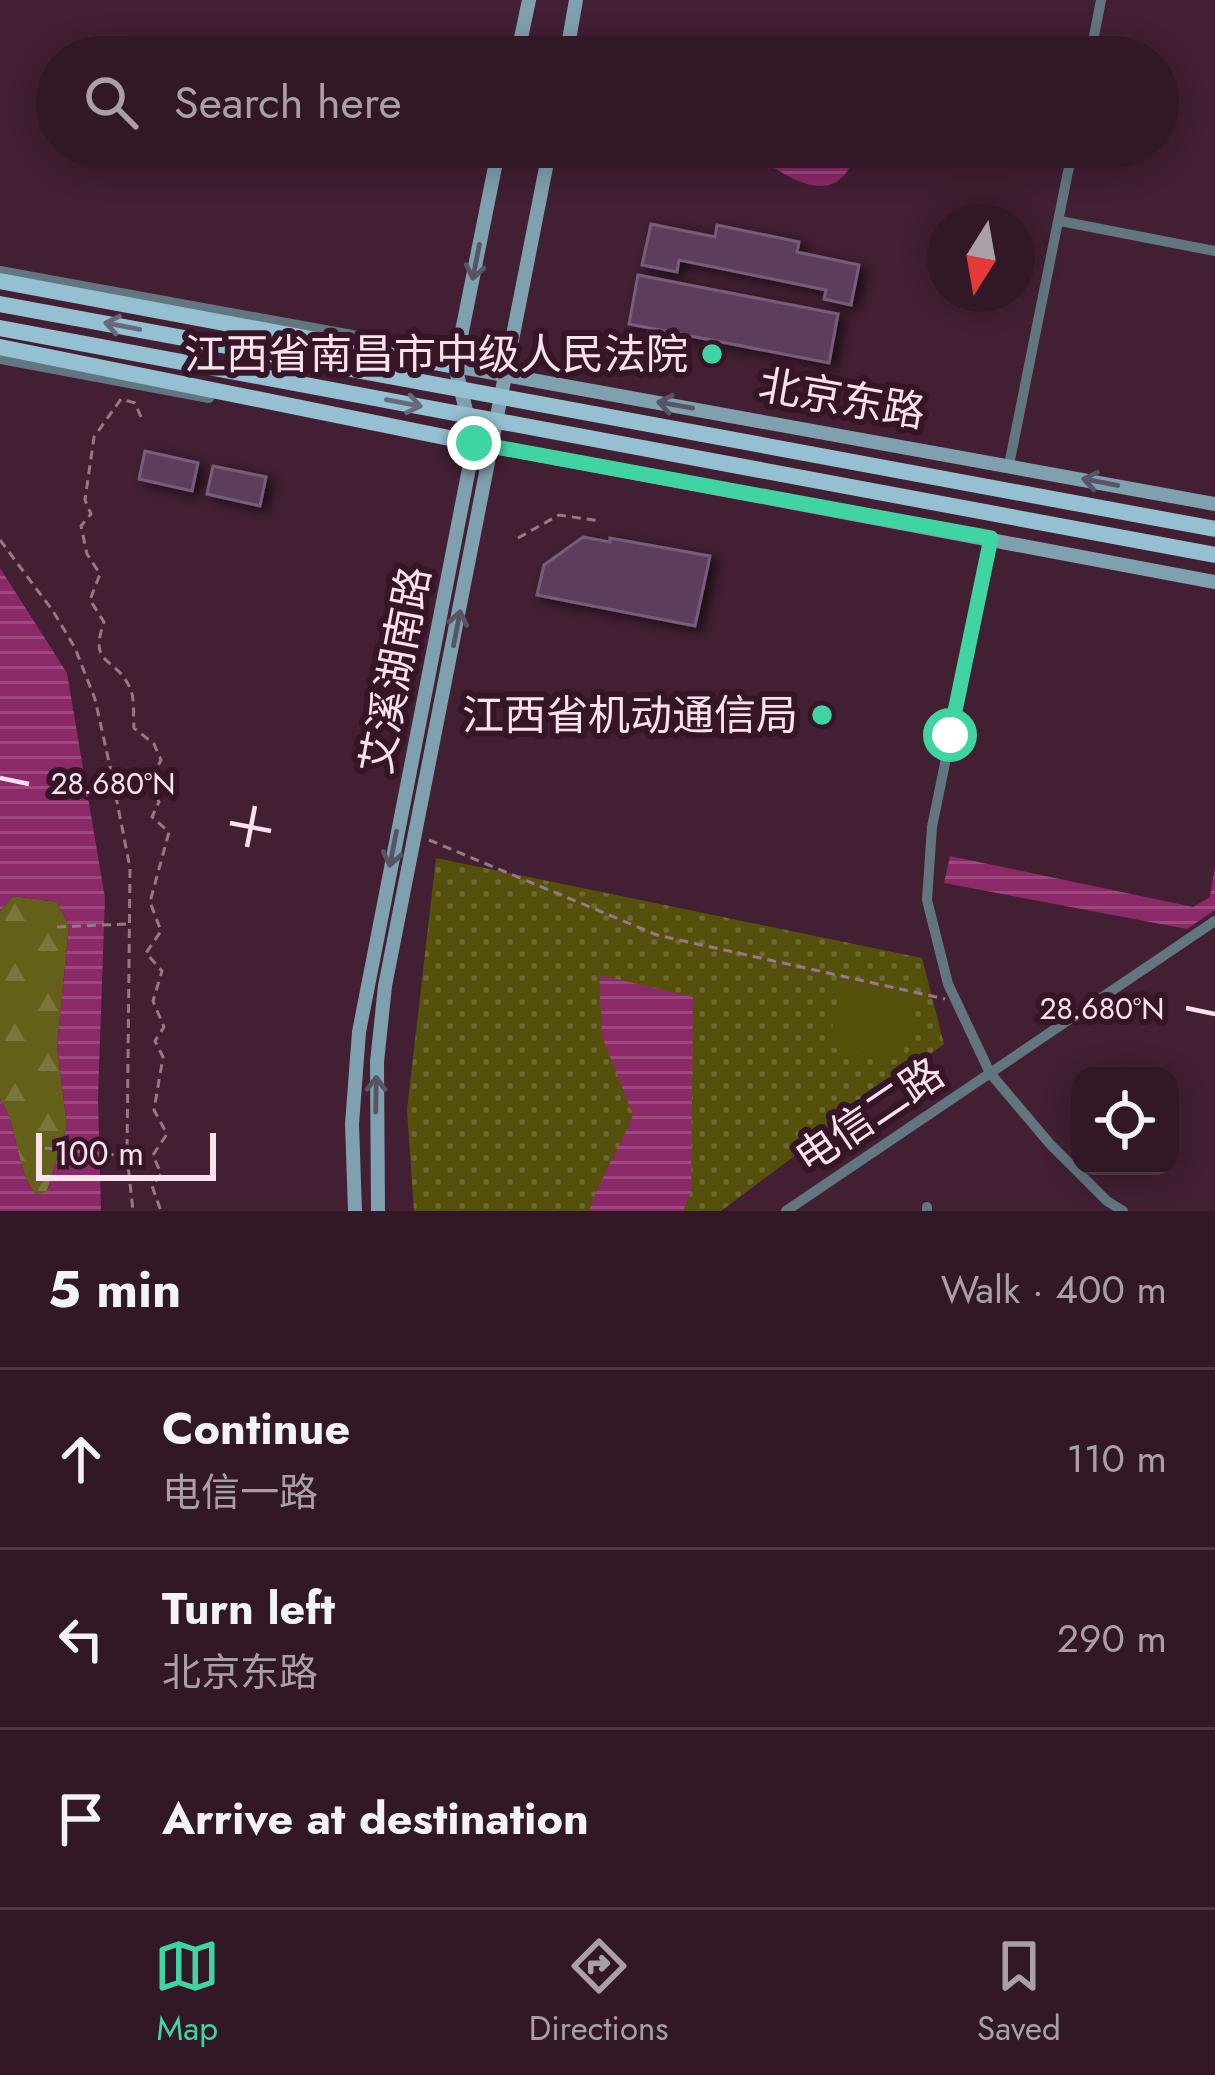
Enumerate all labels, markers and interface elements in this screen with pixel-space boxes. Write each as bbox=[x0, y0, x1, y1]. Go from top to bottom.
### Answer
search box bbox=[36, 36, 1179, 168]
icon: search bbox=[78, 69, 144, 135]
text: Search here bbox=[174, 70, 402, 135]
north arrow bbox=[927, 204, 1035, 312]
one-way arrow bbox=[464, 241, 486, 280]
one-way arrow bbox=[103, 314, 142, 337]
place label: 江西省南昌市中级人民法院 bbox=[184, 324, 688, 385]
marker: 江西省南昌市中级人民法院 bbox=[699, 341, 725, 367]
street label: 北京东路 bbox=[754, 354, 930, 443]
one-way arrow bbox=[656, 392, 695, 415]
one-way arrow bbox=[384, 393, 423, 415]
route end bbox=[447, 416, 501, 470]
one-way arrow bbox=[1081, 470, 1120, 492]
street label: 艾溪湖南路 bbox=[346, 561, 445, 779]
one-way arrow bbox=[447, 609, 469, 648]
place label: 江西省机动通信局 bbox=[462, 685, 798, 746]
marker: 江西省机动通信局 bbox=[809, 702, 835, 728]
route start bbox=[923, 708, 977, 762]
text: 28.680°N bbox=[50, 762, 176, 805]
one-way arrow bbox=[381, 829, 403, 868]
text: 28.680°N bbox=[1039, 987, 1165, 1030]
street label: 电信二路 bbox=[783, 1043, 956, 1188]
map controls bbox=[1071, 1067, 1179, 1175]
button: locate bbox=[1071, 1067, 1179, 1175]
one-way arrow bbox=[364, 1075, 387, 1114]
scale bar bbox=[36, 1127, 216, 1180]
text: 100 m bbox=[54, 1130, 144, 1177]
text: 5 min bbox=[48, 1252, 181, 1326]
text: Walk · 400 m bbox=[941, 1261, 1167, 1318]
text: Continue bbox=[162, 1396, 350, 1461]
icon: ahead bbox=[48, 1426, 114, 1492]
text: 110 m bbox=[1066, 1430, 1167, 1487]
text: 电信一路 bbox=[162, 1464, 318, 1521]
text: Turn left bbox=[162, 1576, 335, 1641]
icon: left bbox=[48, 1606, 114, 1672]
text: 290 m bbox=[1057, 1610, 1167, 1667]
text: 北京东路 bbox=[162, 1644, 318, 1701]
icon: arrive bbox=[48, 1786, 114, 1852]
text: Arrive at destination bbox=[162, 1786, 589, 1851]
tab: Map bbox=[154, 1933, 220, 2052]
tab: Directions bbox=[529, 1933, 669, 2052]
tab: Saved bbox=[977, 1933, 1061, 2052]

